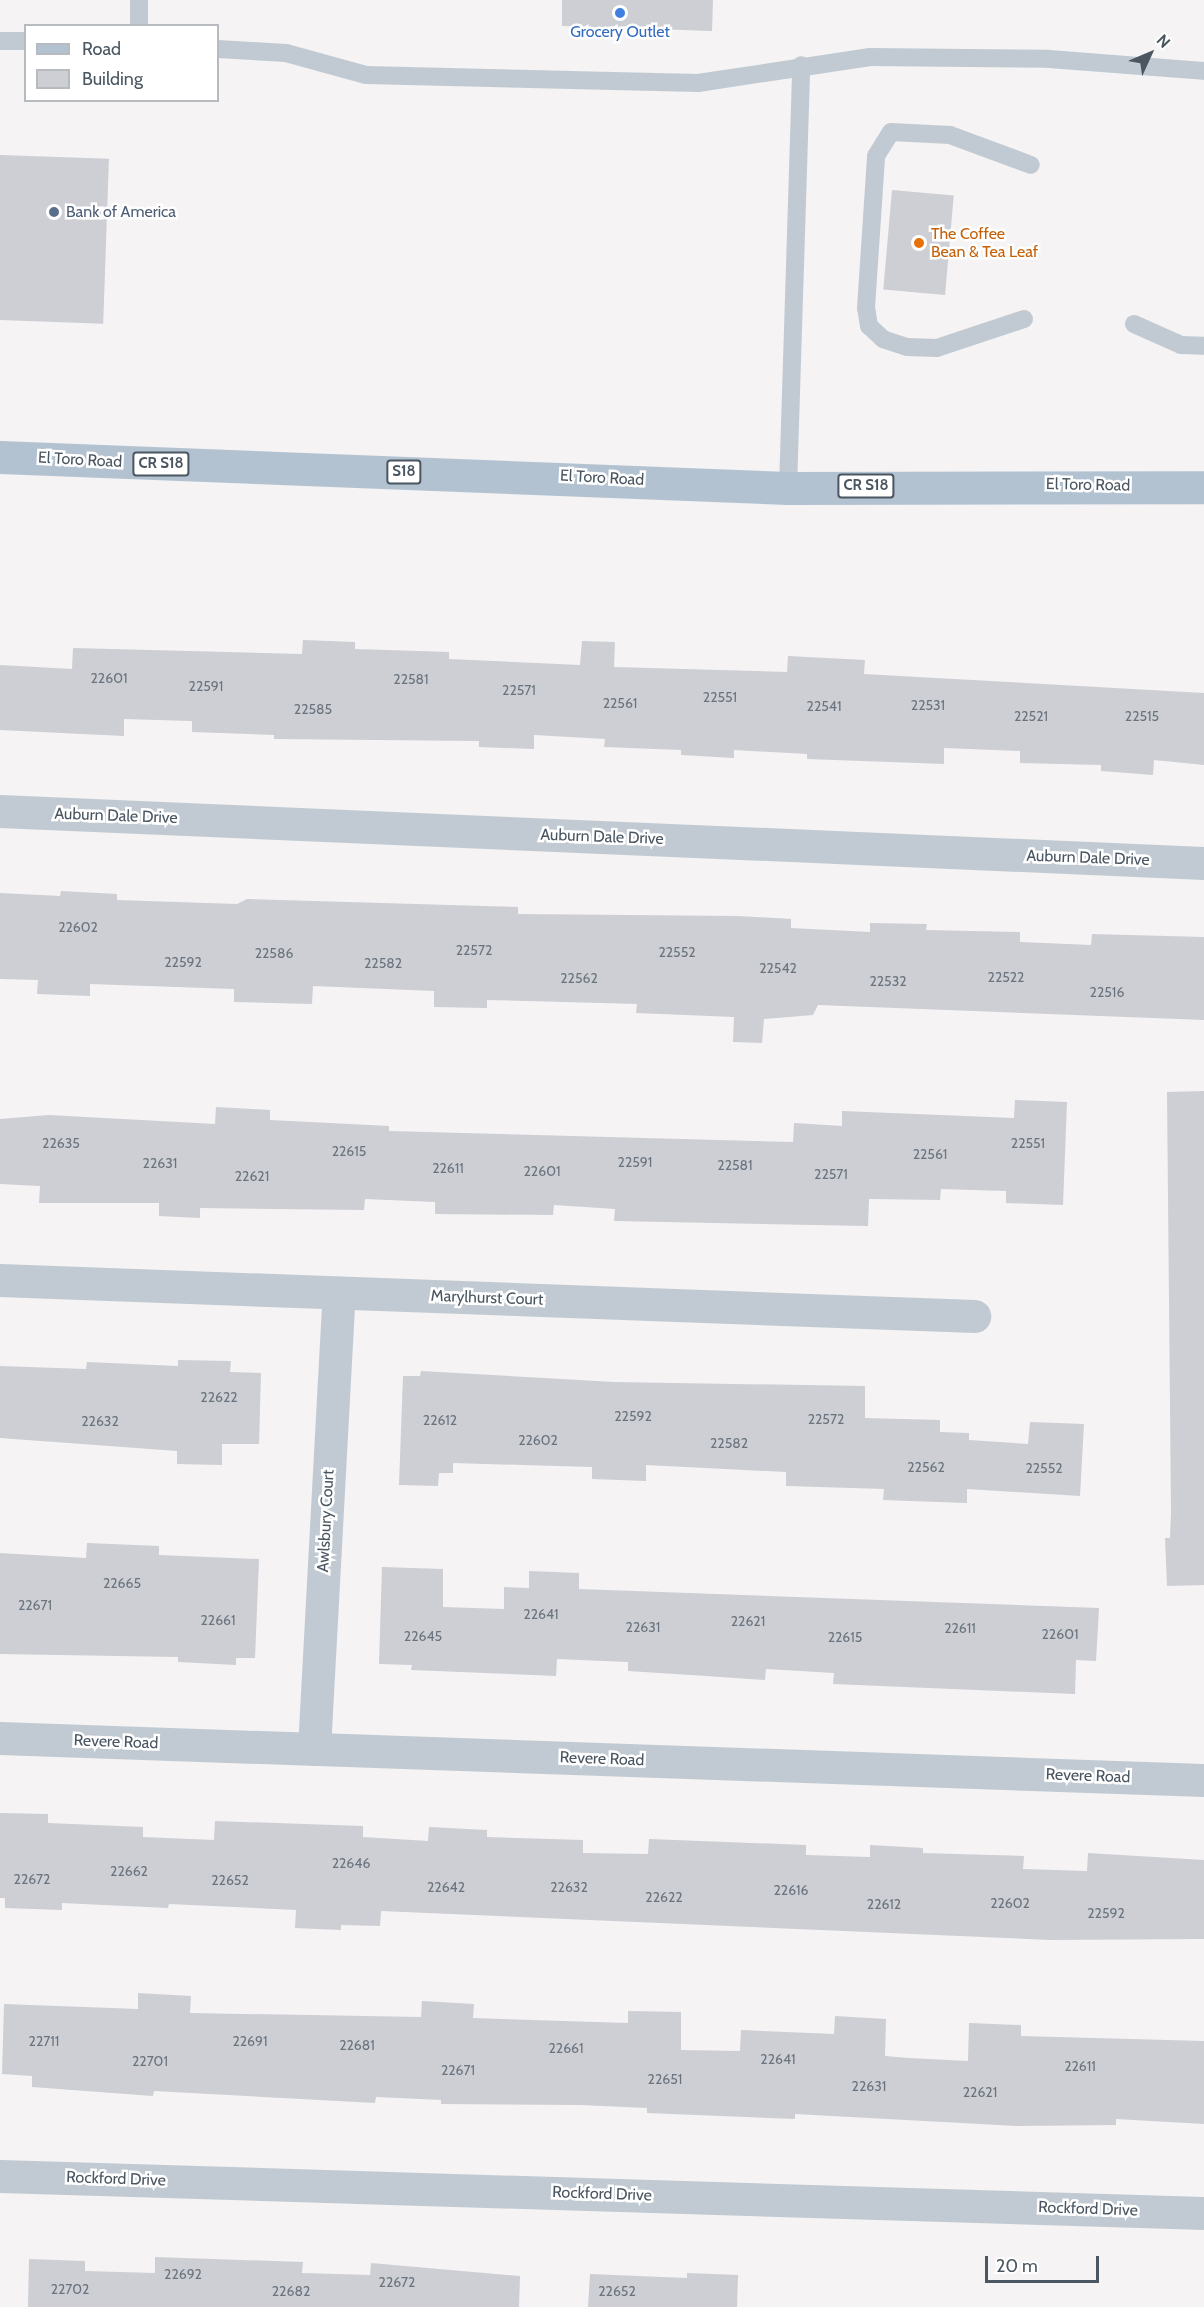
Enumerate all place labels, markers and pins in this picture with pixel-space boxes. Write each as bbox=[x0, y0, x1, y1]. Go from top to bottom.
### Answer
marker: Grocery Outlet bbox=[613, 6, 627, 20]
place label: Grocery Outlet bbox=[570, 22, 670, 42]
place label: Bank of America bbox=[66, 202, 176, 222]
marker: Bank of America bbox=[47, 205, 61, 219]
place label: The Coffee Bean & Tea Leaf bbox=[931, 224, 1038, 262]
marker: The Coffee Bean & Tea Leaf bbox=[912, 236, 926, 250]

